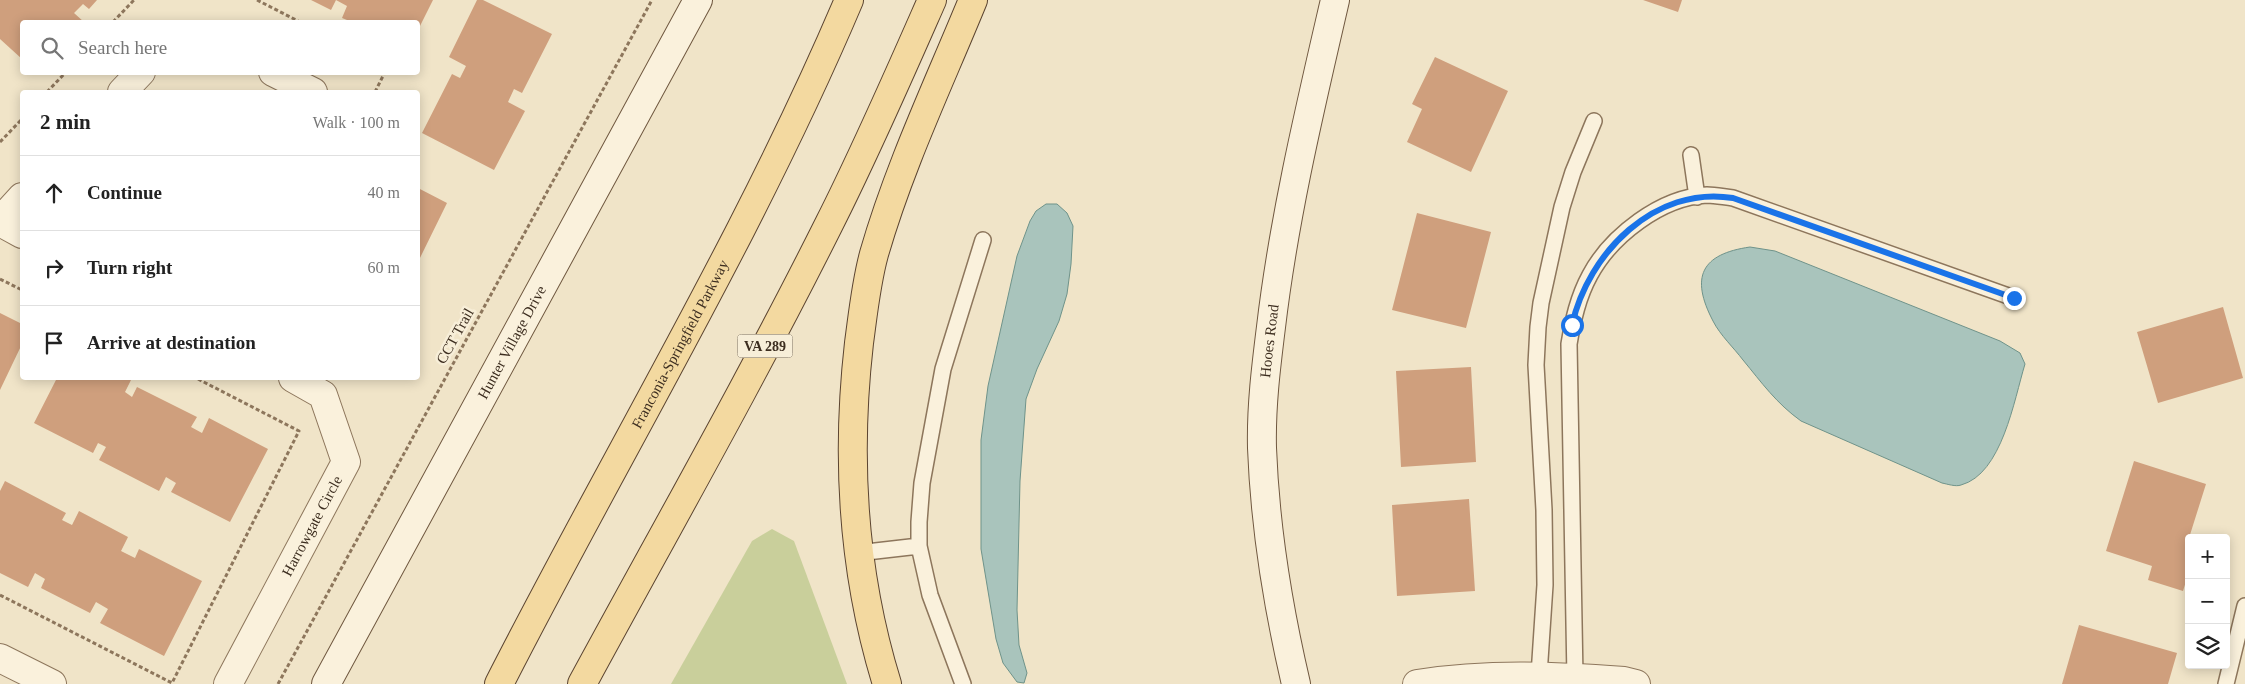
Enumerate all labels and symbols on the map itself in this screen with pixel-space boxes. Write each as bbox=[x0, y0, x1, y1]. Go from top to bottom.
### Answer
street label: Franconia-Springfield Parkway bbox=[628, 257, 732, 431]
street label: Hunter Village Drive bbox=[475, 283, 549, 402]
route end bbox=[2003, 287, 2026, 310]
street label: Hooes Road bbox=[1257, 303, 1282, 379]
street label: CCT Trail bbox=[433, 305, 477, 367]
route start bbox=[1561, 314, 1584, 337]
road number: VA 289 bbox=[738, 334, 792, 358]
street label: Harrowgate Circle bbox=[279, 473, 345, 579]

